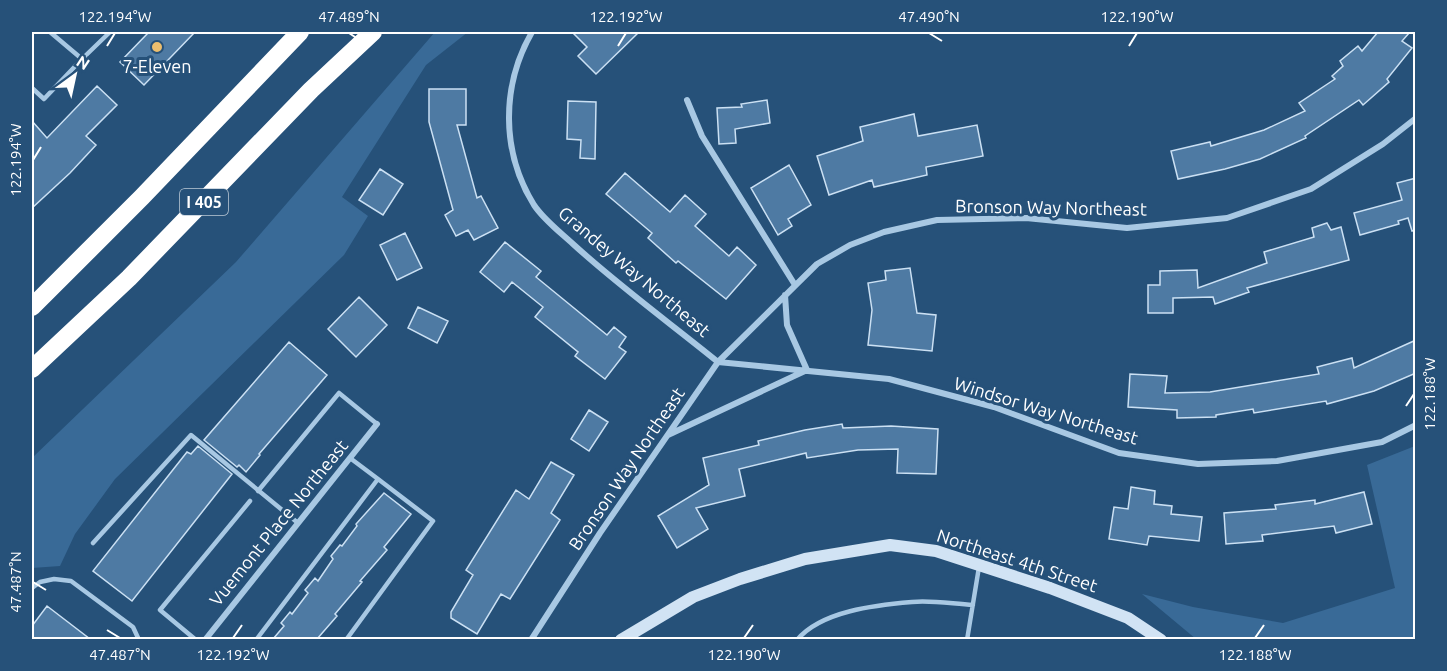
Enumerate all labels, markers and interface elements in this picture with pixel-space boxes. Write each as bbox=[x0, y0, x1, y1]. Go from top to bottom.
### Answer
text: 122.194°W bbox=[78, 8, 152, 25]
text: 47.489°N bbox=[318, 8, 380, 25]
text: 122.192°W bbox=[589, 8, 663, 25]
text: 47.490°N bbox=[898, 8, 960, 25]
text: 122.190°W bbox=[1100, 8, 1174, 25]
marker: 7-Eleven bbox=[150, 40, 164, 54]
north arrow bbox=[45, 45, 105, 105]
text: N bbox=[73, 52, 93, 73]
place label: 7-Eleven bbox=[122, 56, 192, 76]
text: 122.194°W bbox=[7, 123, 24, 197]
road number: I 405 bbox=[180, 189, 228, 215]
street label: Bronson Way Northeast bbox=[955, 195, 1147, 219]
street label: Grandey Way Northeast bbox=[555, 202, 714, 340]
text: 122.188°W bbox=[1421, 357, 1438, 431]
street label: Windsor Way Northeast bbox=[952, 372, 1141, 448]
street label: Bronson Way Northeast bbox=[564, 383, 688, 554]
street label: Vuemont Place Northeast bbox=[205, 435, 351, 609]
street label: Northeast 4th Street bbox=[935, 525, 1100, 595]
text: 47.487°N bbox=[7, 551, 24, 613]
text: 47.487°N bbox=[89, 646, 151, 663]
text: 122.192°W bbox=[196, 646, 270, 663]
text: 122.190°W bbox=[707, 646, 781, 663]
text: 122.188°W bbox=[1218, 646, 1292, 663]

